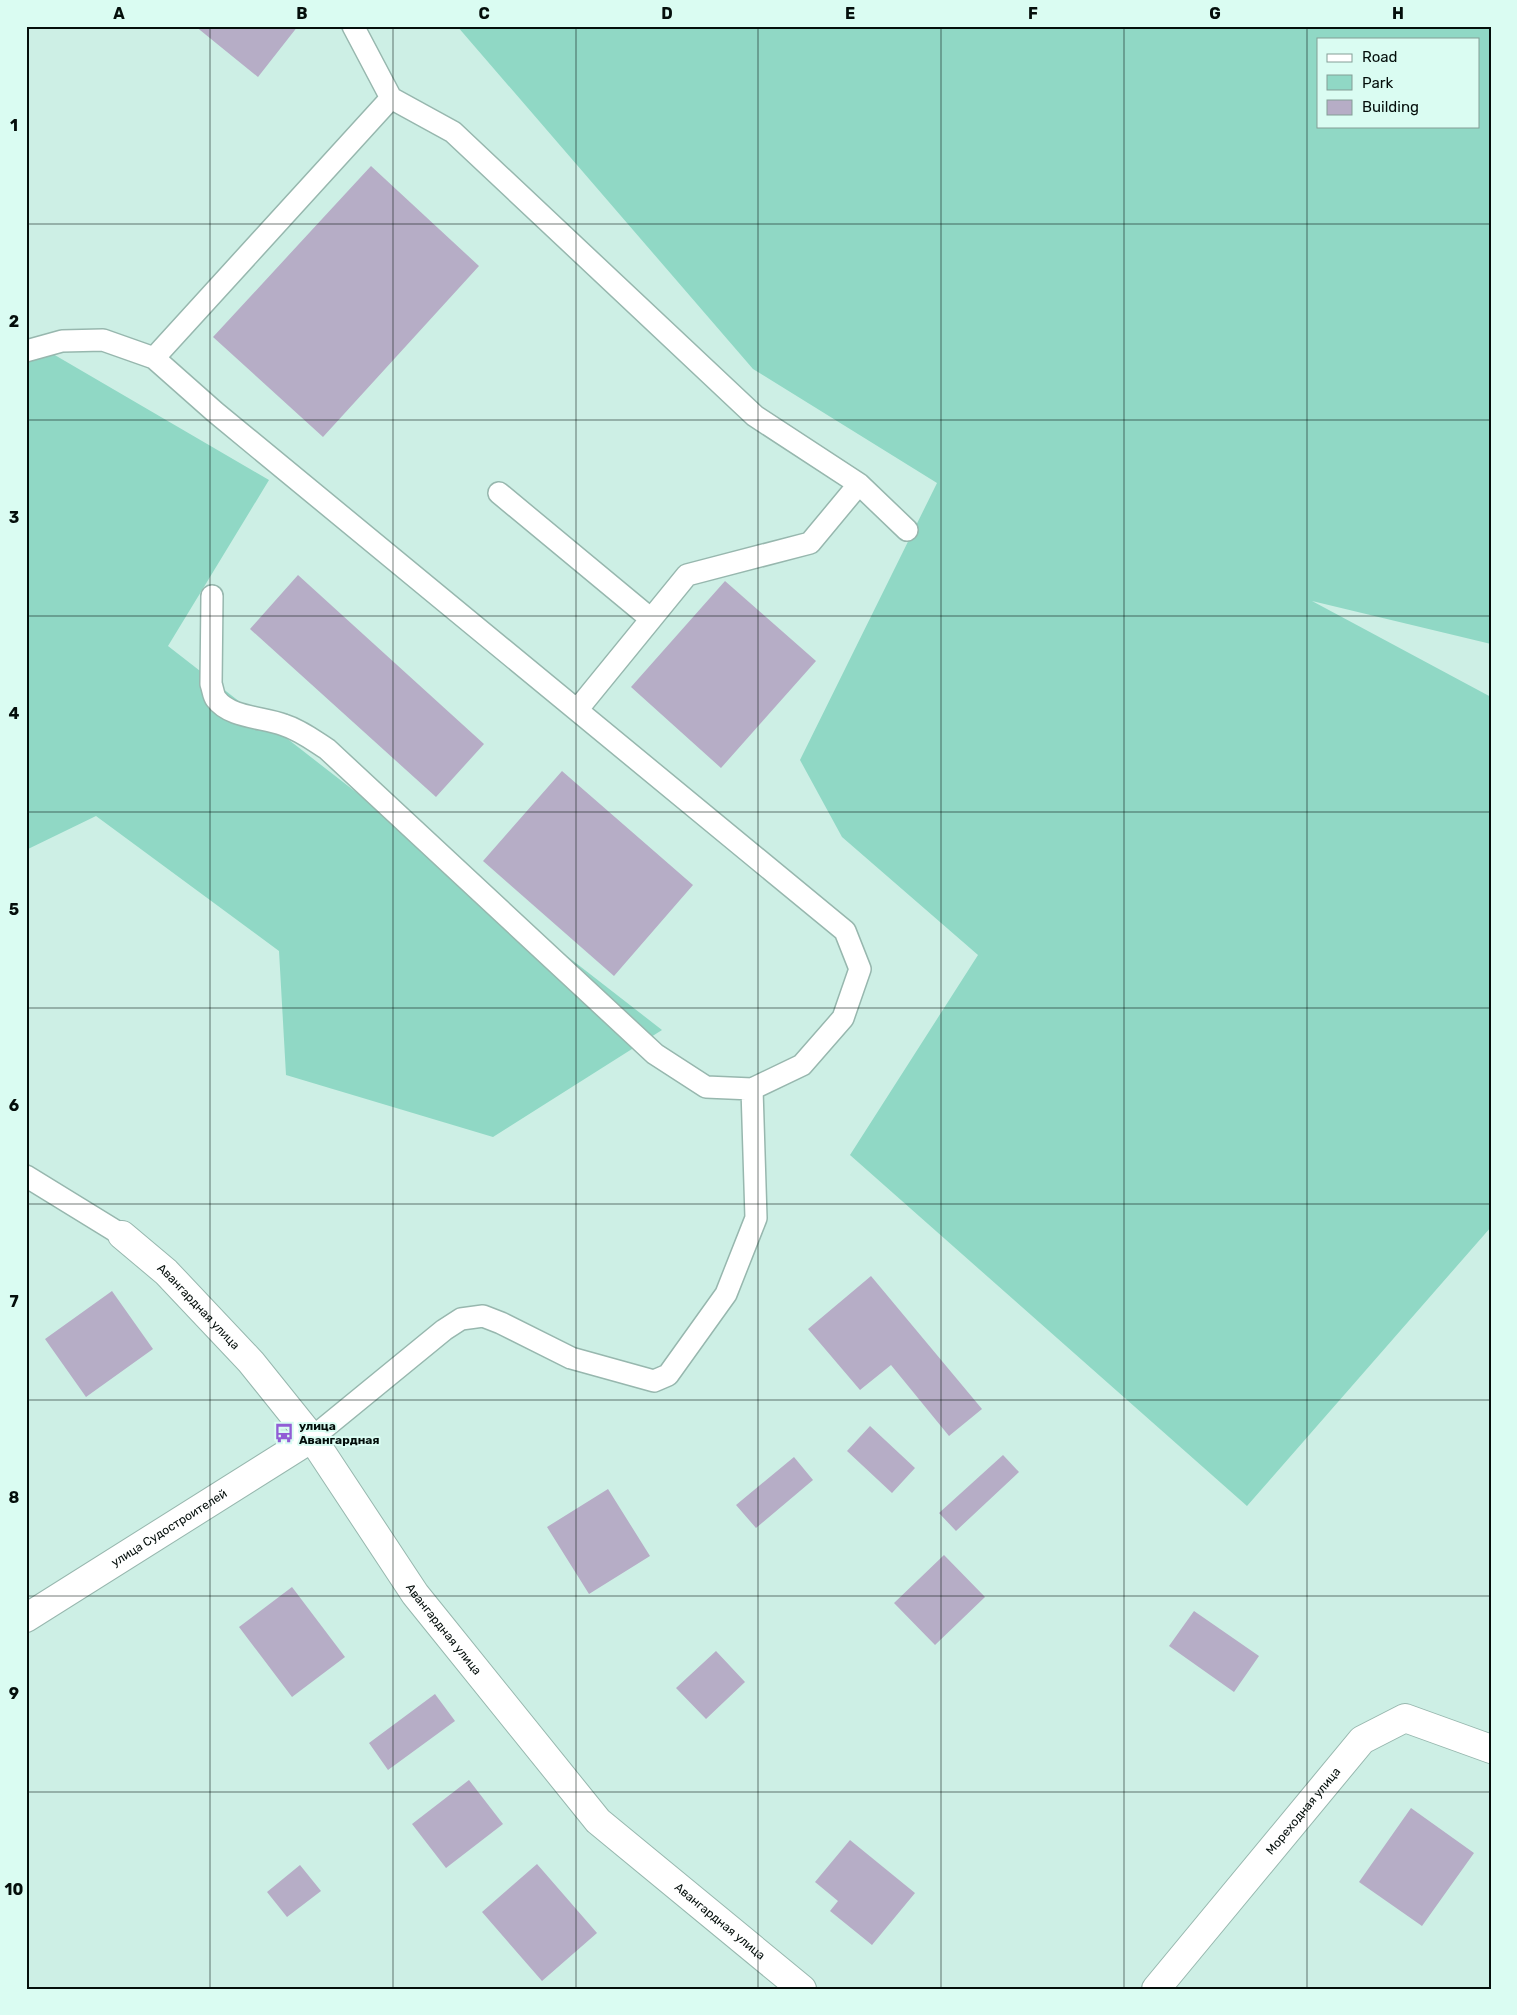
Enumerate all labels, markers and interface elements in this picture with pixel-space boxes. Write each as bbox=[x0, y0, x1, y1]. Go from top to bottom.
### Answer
text: A bbox=[113, 4, 125, 23]
text: B bbox=[296, 4, 308, 23]
text: C bbox=[478, 4, 490, 23]
text: D bbox=[661, 4, 673, 23]
text: E bbox=[845, 4, 855, 23]
text: F bbox=[1028, 4, 1038, 23]
text: G bbox=[1209, 4, 1221, 23]
text: H bbox=[1392, 4, 1404, 23]
legend bbox=[1317, 38, 1480, 128]
text: Road bbox=[1362, 48, 1398, 66]
text: Park bbox=[1362, 74, 1393, 92]
text: Building bbox=[1362, 98, 1419, 116]
text: 1 bbox=[10, 116, 18, 135]
text: 2 bbox=[9, 312, 19, 331]
text: 3 bbox=[9, 508, 19, 527]
text: 4 bbox=[9, 704, 20, 723]
text: 5 bbox=[9, 900, 19, 919]
text: 6 bbox=[9, 1096, 19, 1115]
street label: Авангардная улица bbox=[155, 1261, 242, 1352]
text: 7 bbox=[9, 1292, 19, 1311]
place label: улица Авангардная bbox=[299, 1419, 380, 1447]
bus stop icon: улица Авангардная bbox=[273, 1422, 295, 1444]
street label: улица Судостроителей bbox=[109, 1486, 230, 1570]
text: 8 bbox=[9, 1488, 20, 1507]
street label: Авангардная улица bbox=[403, 1581, 484, 1678]
text: 9 bbox=[9, 1684, 19, 1703]
street label: Мореходная улица bbox=[1263, 1765, 1343, 1857]
text: 10 bbox=[5, 1880, 24, 1899]
street label: Авангардная улица bbox=[672, 1880, 768, 1963]

